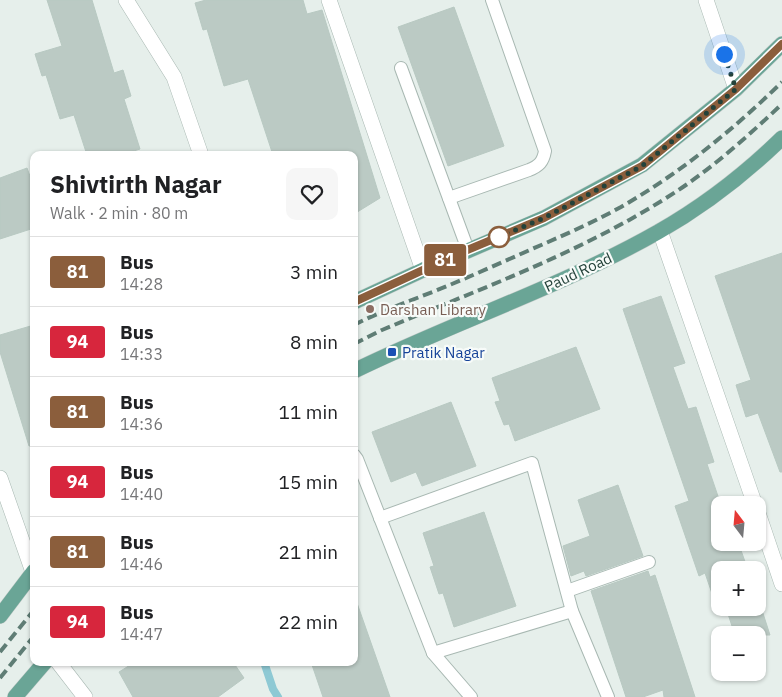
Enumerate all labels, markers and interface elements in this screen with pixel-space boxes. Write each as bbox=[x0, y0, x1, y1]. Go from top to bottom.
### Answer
your location bbox=[712, 42, 737, 67]
text: Shivtirth Nagar bbox=[50, 168, 222, 200]
button: heart bbox=[286, 168, 338, 220]
text: Walk · 2 min · 80 m bbox=[50, 203, 188, 223]
unlabelled marker bbox=[488, 226, 510, 248]
line badge: 81 bbox=[422, 244, 468, 276]
text: 81 bbox=[434, 248, 456, 271]
street label: Paud Road bbox=[541, 248, 615, 296]
text: Bus bbox=[120, 250, 154, 274]
text: 81 bbox=[67, 260, 88, 283]
text: 3 min bbox=[290, 260, 338, 284]
text: 14:28 bbox=[120, 274, 163, 294]
place label: Darshan Library bbox=[380, 300, 487, 319]
marker: Darshan Library bbox=[364, 303, 376, 315]
text: Bus bbox=[120, 320, 154, 344]
text: 94 bbox=[67, 330, 88, 353]
text: 8 min bbox=[290, 330, 338, 354]
place label: Pratik Nagar bbox=[402, 343, 485, 362]
text: 14:33 bbox=[120, 344, 163, 364]
marker: Pratik Nagar bbox=[386, 346, 398, 358]
text: Bus bbox=[120, 390, 154, 414]
text: 81 bbox=[67, 400, 88, 423]
text: 11 min bbox=[279, 400, 338, 424]
text: 14:36 bbox=[120, 414, 163, 434]
text: Bus bbox=[120, 460, 154, 484]
text: 94 bbox=[67, 470, 88, 493]
text: 15 min bbox=[279, 470, 338, 494]
text: 14:40 bbox=[120, 484, 163, 504]
north arrow bbox=[711, 496, 766, 551]
map controls bbox=[711, 496, 766, 681]
text: Bus bbox=[120, 530, 154, 554]
text: 81 bbox=[67, 540, 88, 563]
text: 21 min bbox=[279, 540, 338, 564]
text: 14:46 bbox=[120, 554, 163, 574]
button: + bbox=[711, 561, 766, 616]
text: Bus bbox=[120, 600, 154, 624]
text: 94 bbox=[67, 610, 88, 633]
text: 22 min bbox=[279, 610, 338, 634]
text: 14:47 bbox=[120, 624, 163, 644]
button: − bbox=[711, 626, 766, 681]

